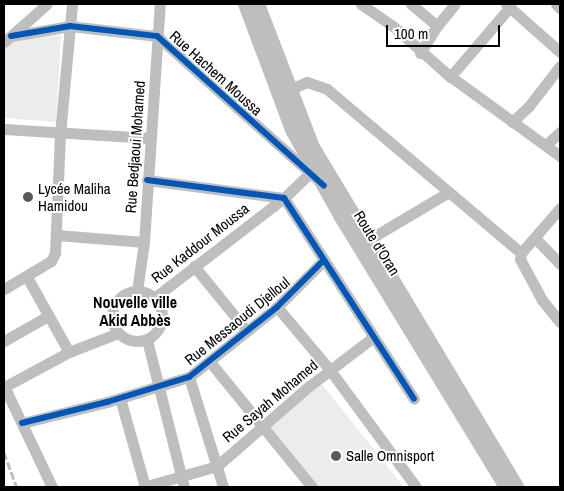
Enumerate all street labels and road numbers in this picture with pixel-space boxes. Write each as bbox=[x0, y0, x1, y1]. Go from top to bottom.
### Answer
street label: Rue Hachem Moussa bbox=[166, 27, 266, 119]
street label: Rue Bedjaoui Mohamed bbox=[121, 80, 149, 214]
street label: Rue Kaddour Moussa bbox=[148, 199, 252, 287]
street label: Route d'Oran bbox=[350, 207, 404, 279]
street label: Rue Messaoudi Djelloul bbox=[181, 273, 293, 369]
street label: Rue Sayah Mohamed bbox=[219, 356, 321, 446]

